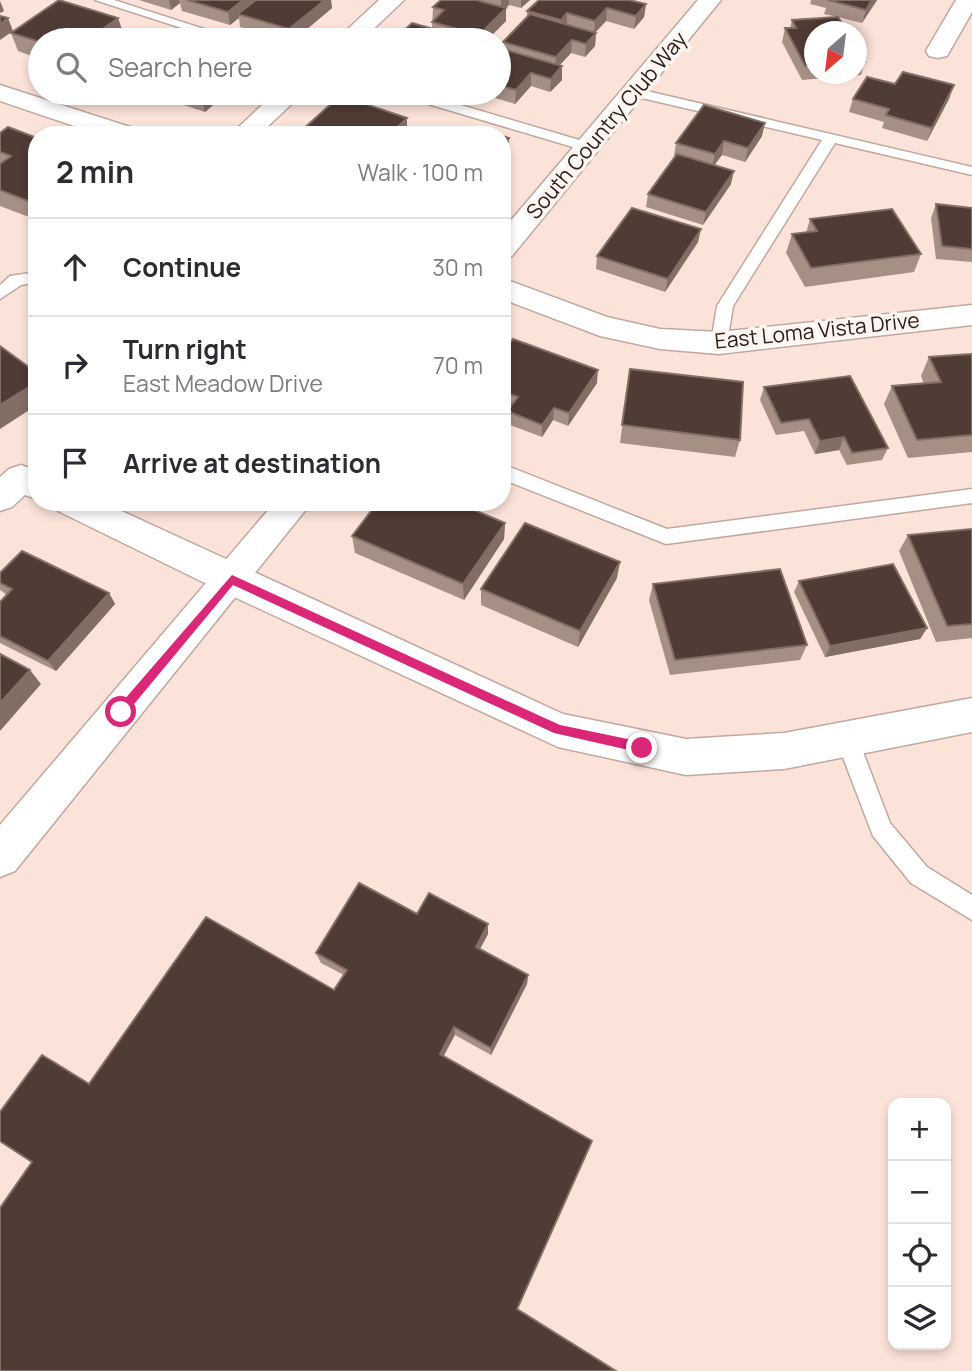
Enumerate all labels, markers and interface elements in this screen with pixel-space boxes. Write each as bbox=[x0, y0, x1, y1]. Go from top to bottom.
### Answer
north arrow bbox=[804, 21, 867, 84]
street label: South Country Club Way bbox=[519, 25, 693, 225]
search box bbox=[28, 28, 511, 105]
icon: search bbox=[52, 48, 90, 86]
text: Search here bbox=[108, 49, 253, 85]
text: 2 min bbox=[56, 151, 134, 192]
text: Walk · 100 m bbox=[357, 156, 483, 188]
icon: ahead bbox=[56, 248, 94, 286]
text: Continue bbox=[123, 249, 241, 285]
text: 30 m bbox=[432, 251, 483, 283]
street label: East Loma Vista Drive bbox=[713, 305, 921, 355]
text: Turn right bbox=[123, 331, 247, 367]
icon: right bbox=[56, 346, 94, 384]
text: 70 m bbox=[433, 349, 483, 381]
text: East Meadow Drive bbox=[123, 367, 323, 399]
icon: arrive bbox=[56, 444, 94, 482]
text: Arrive at destination bbox=[123, 445, 381, 481]
route start bbox=[105, 696, 136, 727]
route end bbox=[626, 732, 657, 763]
map controls bbox=[888, 1098, 951, 1350]
button: + bbox=[888, 1098, 951, 1161]
button: − bbox=[888, 1161, 951, 1224]
button: locate bbox=[888, 1224, 951, 1287]
button: layers bbox=[888, 1287, 951, 1350]

